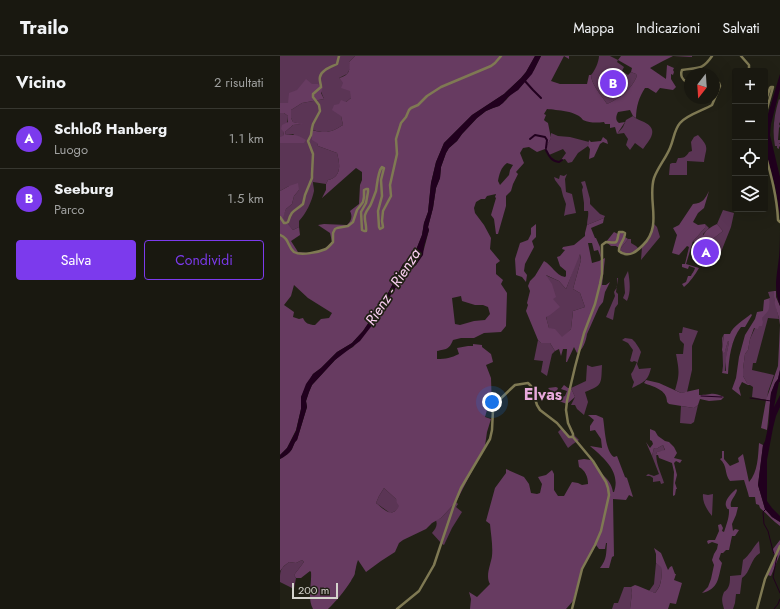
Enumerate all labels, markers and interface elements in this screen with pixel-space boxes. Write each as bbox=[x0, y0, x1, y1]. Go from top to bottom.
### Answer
text: Trailo bbox=[20, 14, 69, 41]
text: Mappa bbox=[573, 18, 614, 38]
text: Indicazioni bbox=[636, 18, 700, 38]
text: Salvati bbox=[722, 18, 760, 38]
pin: B bbox=[600, 68, 626, 98]
north arrow bbox=[684, 68, 720, 104]
map controls bbox=[732, 68, 768, 212]
button: + bbox=[732, 68, 768, 104]
text: Vicino bbox=[16, 70, 66, 94]
text: 2 risultati bbox=[214, 73, 264, 92]
button: − bbox=[732, 104, 768, 140]
text: Schloß Hanberg bbox=[54, 118, 167, 140]
text: A bbox=[24, 129, 34, 148]
text: 1.1 km bbox=[229, 129, 264, 148]
text: Luogo bbox=[54, 140, 88, 159]
button: locate bbox=[732, 140, 768, 176]
button: layers bbox=[732, 176, 768, 212]
text: Seeburg bbox=[54, 178, 114, 200]
text: B bbox=[25, 189, 33, 208]
text: 1.5 km bbox=[227, 189, 264, 208]
text: Parco bbox=[54, 200, 85, 219]
pin: A bbox=[693, 237, 719, 267]
button: Salva bbox=[16, 240, 136, 280]
button: Condividi bbox=[144, 240, 264, 280]
water label: Rienz - Rienza bbox=[360, 244, 427, 330]
district label: Elvas bbox=[524, 383, 562, 406]
your location bbox=[482, 392, 502, 412]
scale bar bbox=[292, 581, 338, 600]
text: 200 m bbox=[298, 582, 329, 598]

